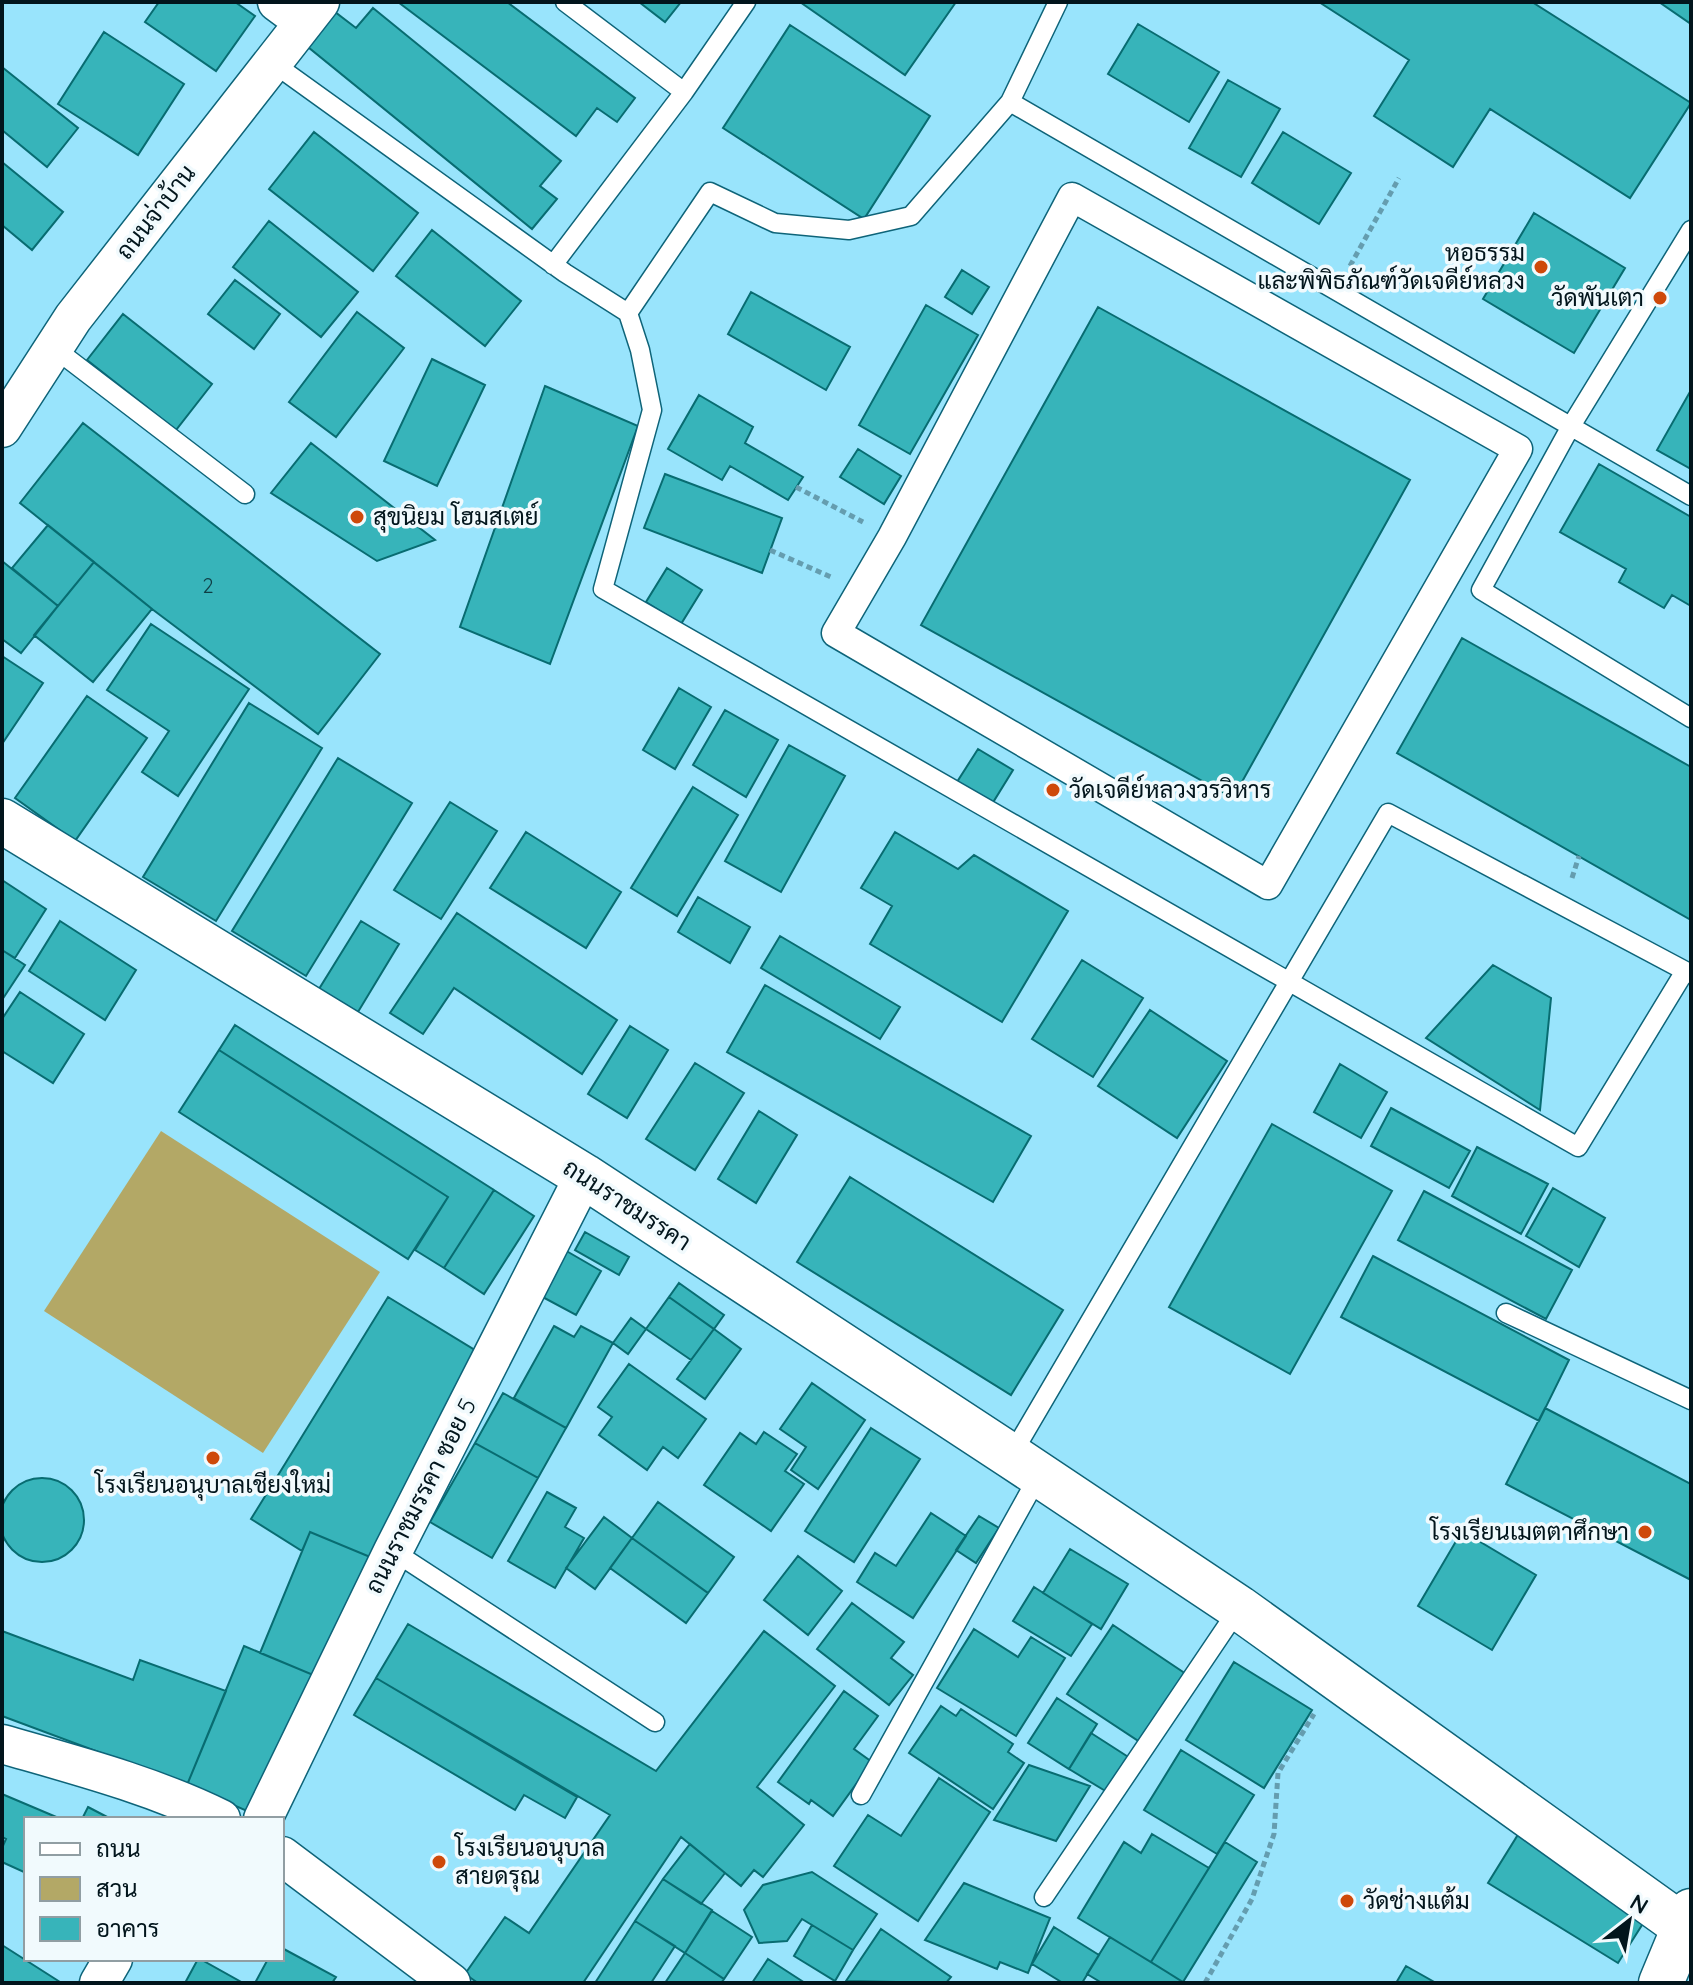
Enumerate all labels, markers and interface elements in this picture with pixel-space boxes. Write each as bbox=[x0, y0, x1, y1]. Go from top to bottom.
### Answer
street label: ถนนจ่าบ้าน bbox=[109, 158, 201, 265]
place label: หอธรรม และพิพิธภัณฑ์วัดเจดีย์หลวง bbox=[1257, 237, 1525, 295]
marker: หอธรรม และพิพิธภัณฑ์วัดเจดีย์หลวง bbox=[1532, 258, 1550, 276]
place label: วัดพันเตา bbox=[1551, 282, 1644, 312]
marker: วัดพันเตา bbox=[1651, 289, 1669, 307]
place label: สุขนิยม โฮมสเตย์ bbox=[373, 501, 539, 533]
marker: สุขนิยม โฮมสเตย์ bbox=[348, 508, 366, 526]
house number: 2 bbox=[202, 573, 214, 598]
place label: วัดเจดีย์หลวงวรวิหาร bbox=[1069, 774, 1271, 804]
marker: วัดเจดีย์หลวงวรวิหาร bbox=[1044, 781, 1062, 799]
street label: ถนนราชมรรคา bbox=[558, 1152, 697, 1257]
street label: ถนนราชมรรคา ซอย 5 bbox=[358, 1393, 482, 1598]
marker: โรงเรียนอนุบาลเชียงใหม่ bbox=[204, 1449, 222, 1467]
place label: โรงเรียนอนุบาลเชียงใหม่ bbox=[93, 1469, 331, 1501]
place label: โรงเรียนเมตตาศึกษา bbox=[1428, 1516, 1629, 1546]
marker: โรงเรียนเมตตาศึกษา bbox=[1636, 1523, 1654, 1541]
legend bbox=[24, 1817, 284, 1961]
place label: โรงเรียนอนุบาล สายดรุณ bbox=[453, 1832, 605, 1892]
text: ถนน bbox=[96, 1833, 141, 1863]
marker: โรงเรียนอนุบาล สายดรุณ bbox=[430, 1853, 448, 1871]
text: สวน bbox=[96, 1873, 138, 1903]
north arrow bbox=[1589, 1881, 1669, 1961]
place label: วัดช่างแต้ม bbox=[1363, 1885, 1470, 1915]
text: N bbox=[1625, 1888, 1653, 1920]
marker: วัดช่างแต้ม bbox=[1338, 1892, 1356, 1910]
text: อาคาร bbox=[96, 1913, 159, 1943]

